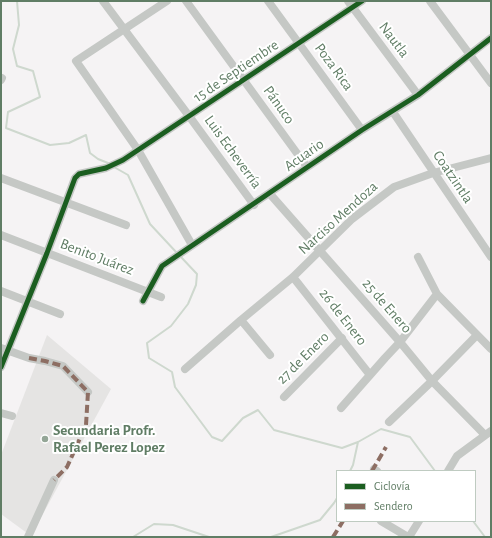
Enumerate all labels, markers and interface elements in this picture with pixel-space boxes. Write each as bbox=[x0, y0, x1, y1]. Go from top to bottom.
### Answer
street label: Nautla bbox=[375, 19, 413, 61]
street label: 15 de Septiembre bbox=[190, 36, 282, 106]
street label: Poza Rica bbox=[311, 40, 357, 94]
street label: Pánuco bbox=[259, 82, 299, 128]
street label: Luis Echeverría bbox=[200, 112, 266, 192]
street label: Acuario bbox=[281, 135, 327, 175]
street label: Coatzintla bbox=[429, 147, 477, 207]
street label: Narciso Mendoza bbox=[295, 178, 381, 258]
street label: Benito Juárez bbox=[58, 235, 136, 279]
street label: 25 de Enero bbox=[358, 275, 416, 337]
street label: 26 de Enero bbox=[315, 285, 371, 349]
street label: 27 de Enero bbox=[273, 328, 333, 388]
place label: Secundaria Profr. Rafael Perez Lopez bbox=[53, 421, 165, 456]
marker: Secundaria Profr. Rafael Perez Lopez bbox=[40, 434, 50, 444]
legend bbox=[336, 470, 476, 522]
text: Ciclovía bbox=[374, 480, 410, 492]
text: Sendero bbox=[374, 500, 413, 512]

